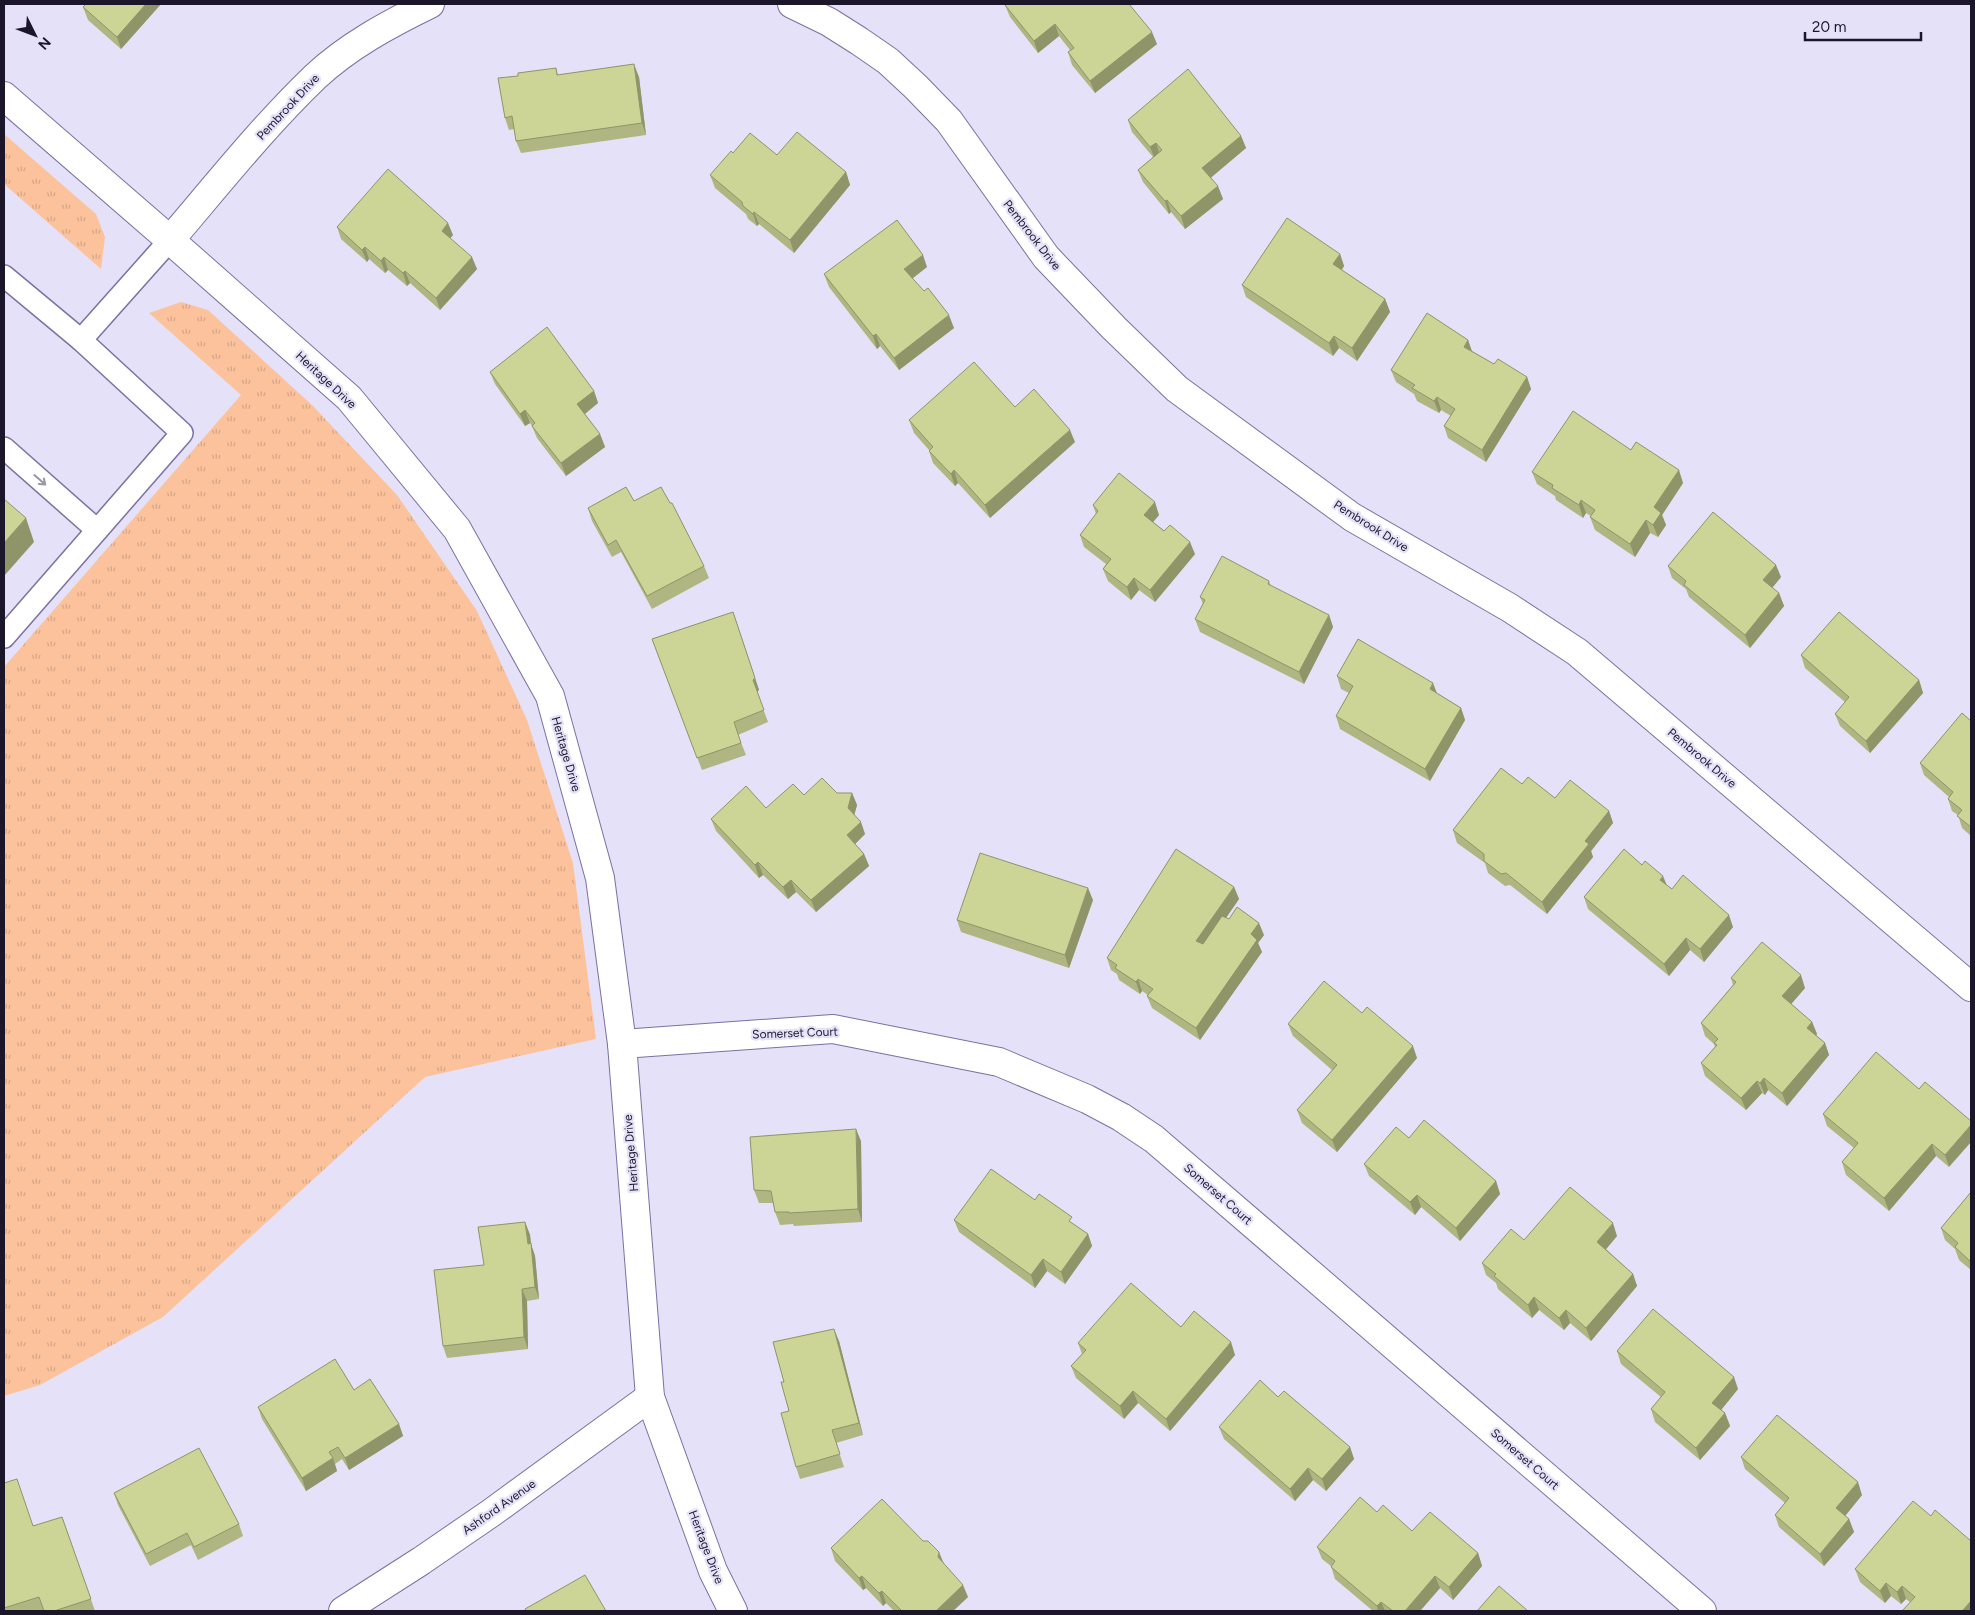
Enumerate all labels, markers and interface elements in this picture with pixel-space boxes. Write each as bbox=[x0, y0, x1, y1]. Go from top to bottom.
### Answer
north arrow bbox=[10, 10, 60, 60]
scale bar bbox=[1805, 10, 1921, 42]
text: 20 m bbox=[1812, 18, 1846, 36]
text: N bbox=[34, 34, 54, 53]
street label: Pembrook Drive bbox=[254, 71, 322, 143]
street label: Pembrook Drive bbox=[1000, 197, 1064, 273]
street label: Heritage Drive bbox=[293, 349, 359, 412]
one-way arrow bbox=[34, 475, 47, 486]
street label: Pembrook Drive bbox=[1331, 498, 1411, 555]
street label: Heritage Drive bbox=[549, 715, 584, 794]
street label: Pembrook Drive bbox=[1665, 725, 1739, 791]
street label: Somerset Court bbox=[752, 1024, 839, 1041]
street label: Heritage Drive bbox=[621, 1113, 641, 1192]
street label: Somerset Court bbox=[1181, 1161, 1255, 1228]
street label: Somerset Court bbox=[1488, 1426, 1562, 1493]
street label: Ashford Avenue bbox=[460, 1476, 539, 1538]
street label: Heritage Drive bbox=[686, 1508, 727, 1586]

